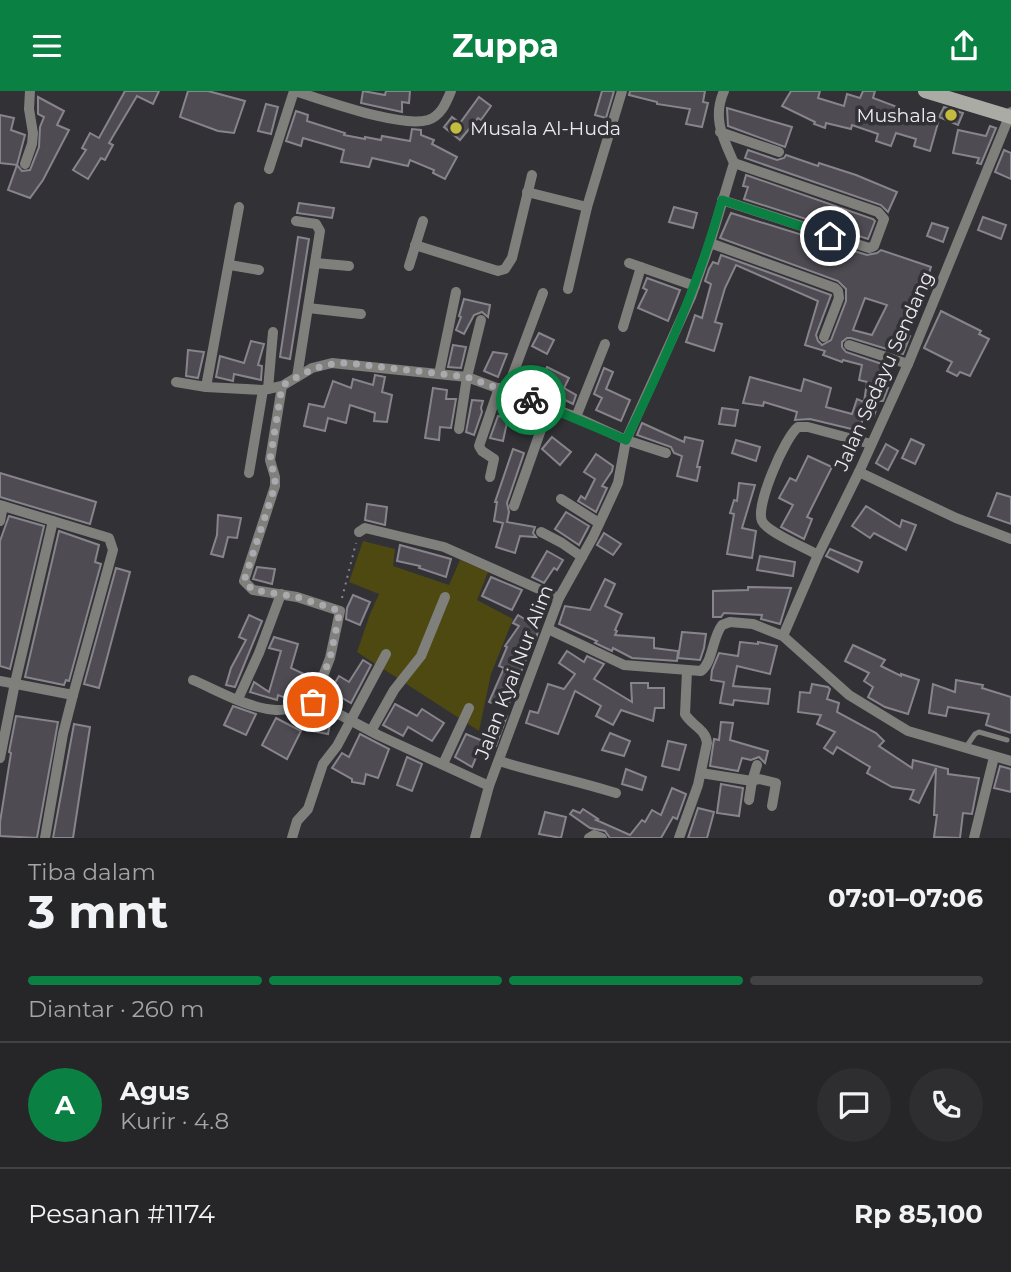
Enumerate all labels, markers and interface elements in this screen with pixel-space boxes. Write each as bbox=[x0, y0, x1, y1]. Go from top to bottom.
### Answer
text: Zuppa bbox=[452, 26, 559, 65]
icon: menu bbox=[28, 27, 66, 65]
icon: share bbox=[945, 27, 983, 65]
place label: Mushala bbox=[856, 104, 937, 127]
marker: Mushala bbox=[943, 107, 959, 123]
place label: Musala Al-Huda bbox=[470, 117, 621, 140]
marker: Musala Al-Huda bbox=[448, 120, 464, 136]
pin bbox=[800, 206, 860, 266]
icon: home bbox=[811, 217, 849, 255]
street label: Jalan Sedayu Sendang bbox=[829, 268, 938, 475]
courier bbox=[496, 365, 566, 435]
icon: bike bbox=[512, 381, 550, 419]
street label: Jalan Kyai Nur Alim bbox=[470, 582, 558, 763]
pin bbox=[283, 672, 343, 732]
icon: bag bbox=[294, 683, 332, 721]
text: Tiba dalam bbox=[28, 858, 156, 886]
text: 07:01–07:06 bbox=[828, 882, 983, 914]
text: 3 mnt bbox=[28, 883, 168, 940]
text: Diantar · 260 m bbox=[28, 995, 205, 1023]
button: chat bbox=[817, 1068, 891, 1142]
button: phone bbox=[909, 1068, 983, 1142]
text: Agus bbox=[120, 1075, 190, 1107]
text: A bbox=[55, 1089, 75, 1121]
text: Kurir · 4.8 bbox=[120, 1107, 229, 1135]
text: Pesanan #1174 bbox=[28, 1198, 215, 1230]
text: Rp 85,100 bbox=[854, 1198, 983, 1230]

